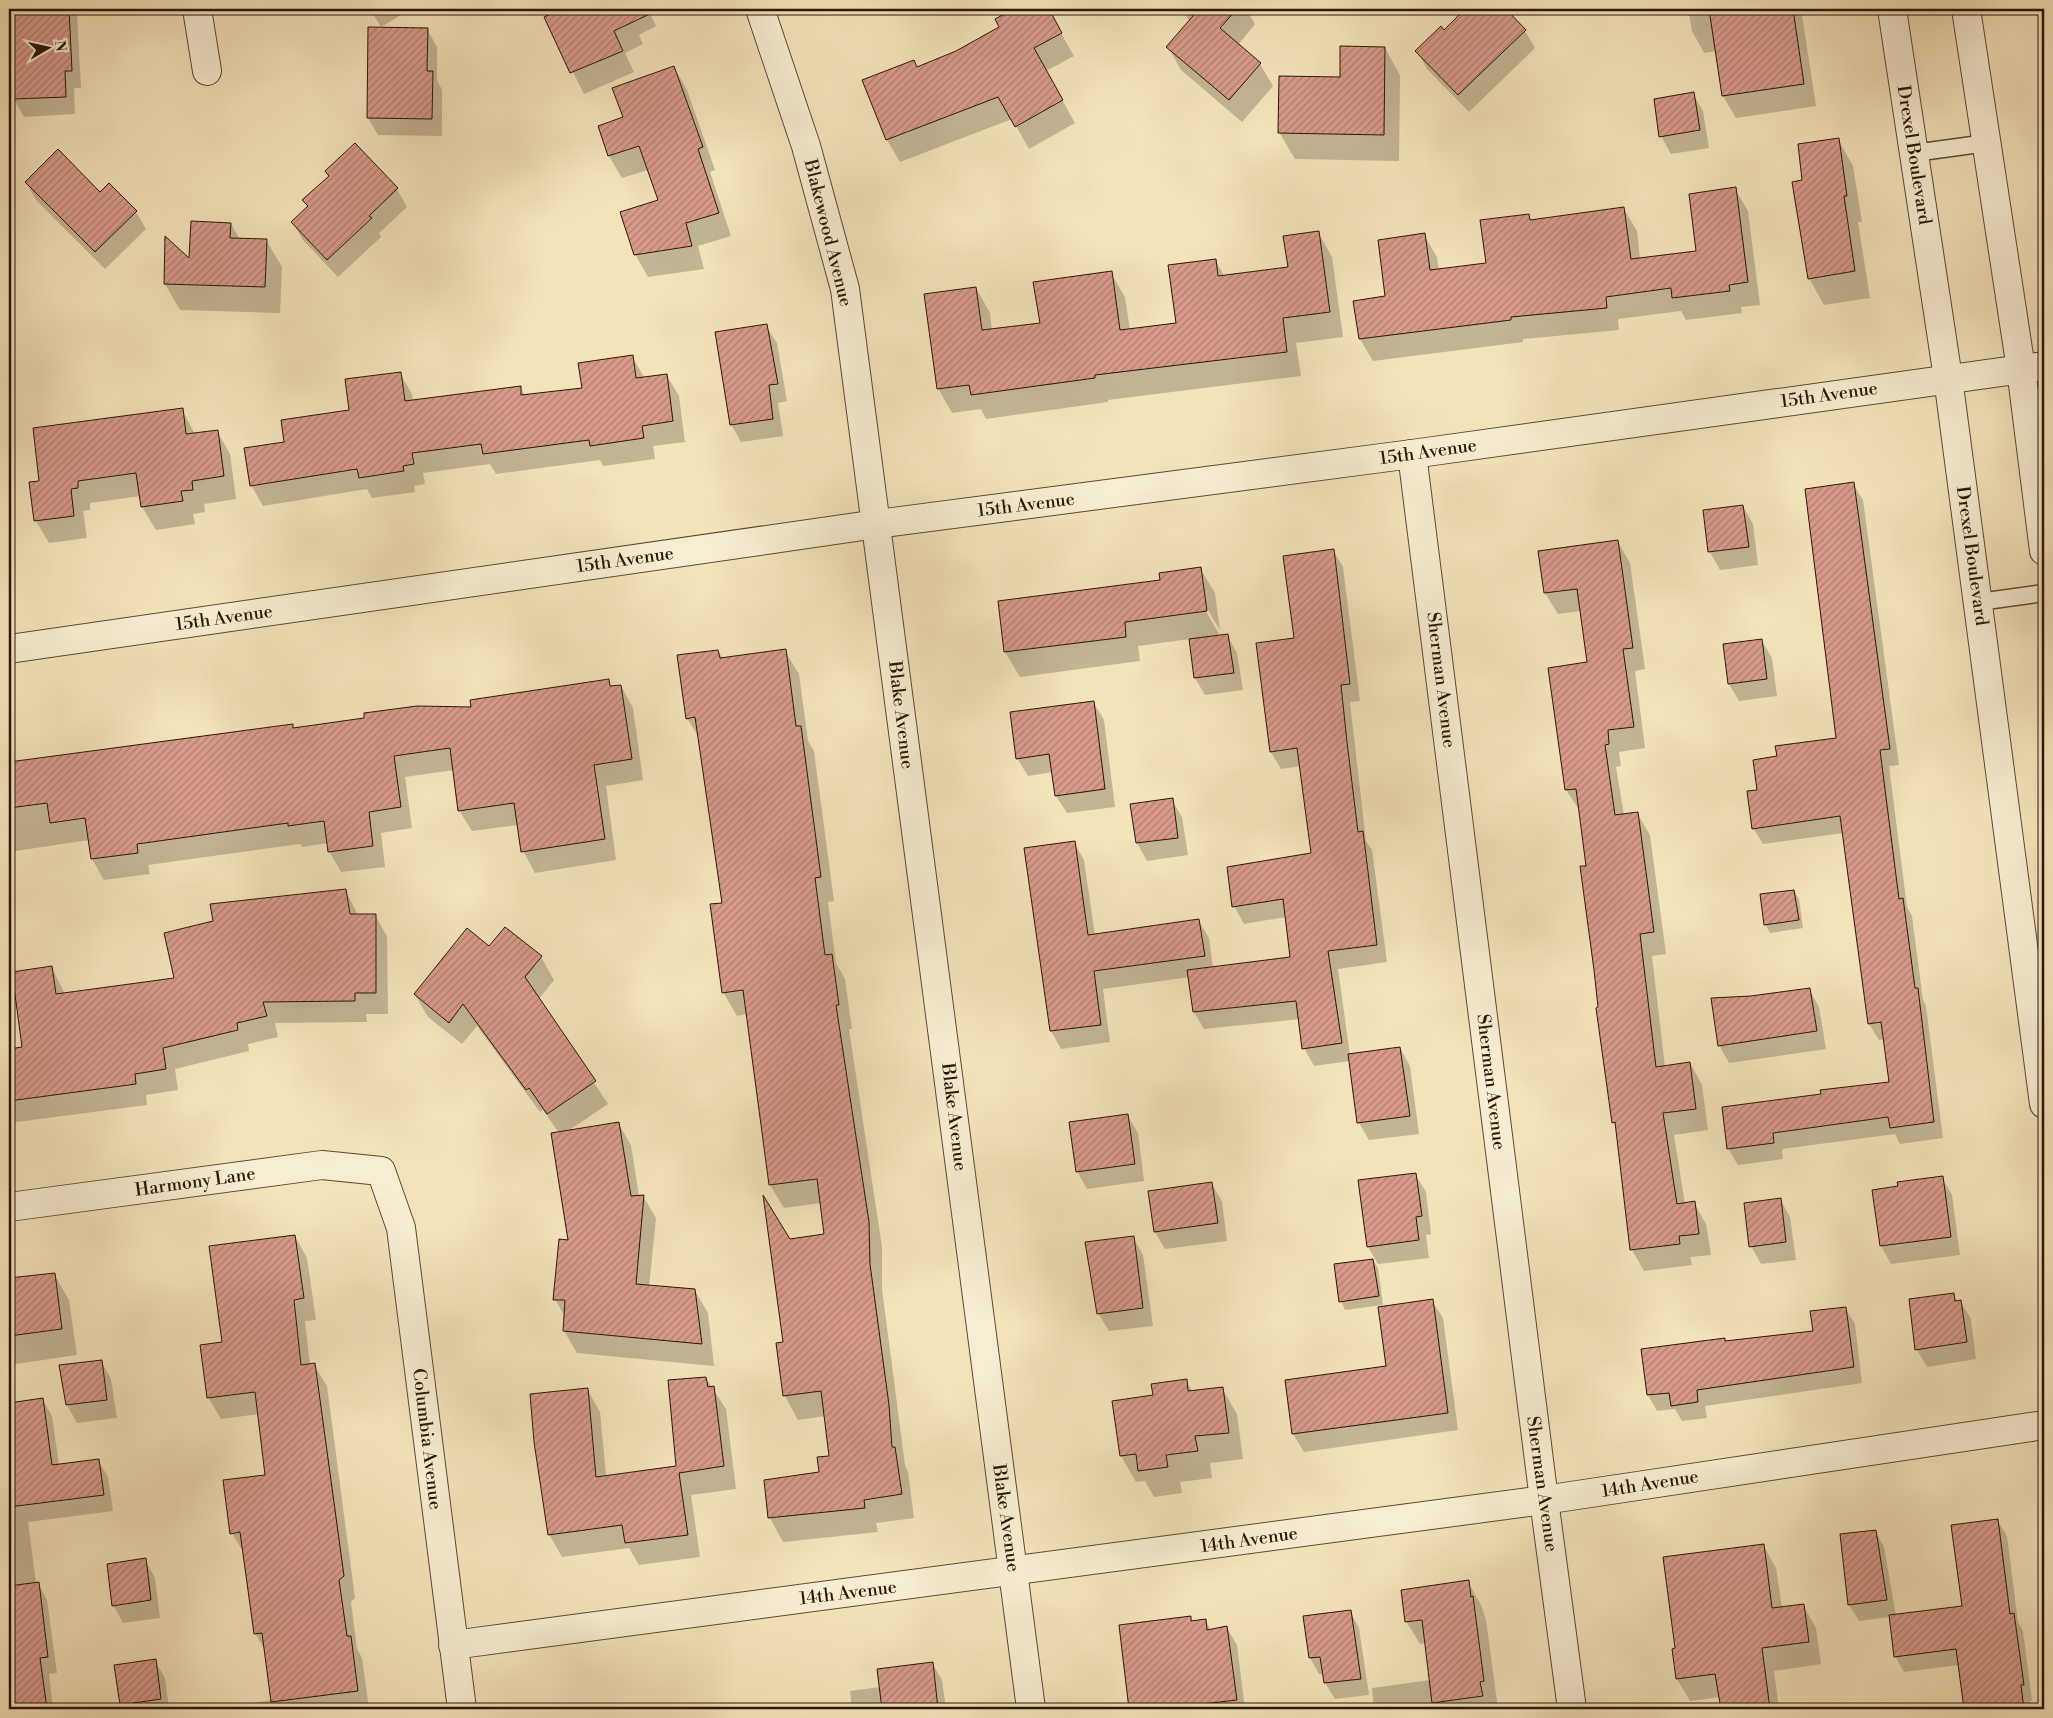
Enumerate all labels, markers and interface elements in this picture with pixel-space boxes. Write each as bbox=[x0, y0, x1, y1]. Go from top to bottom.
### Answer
north arrow bbox=[22, 22, 72, 72]
text: N bbox=[50, 39, 70, 53]
street label: Drexel Boulevard bbox=[1892, 84, 1936, 227]
street label: Blakewood Avenue bbox=[798, 156, 857, 309]
street label: 15th Avenue bbox=[1779, 377, 1879, 413]
street label: 15th Avenue bbox=[1378, 434, 1478, 470]
street label: Drexel Boulevard bbox=[1951, 485, 1993, 628]
street label: 15th Avenue bbox=[976, 488, 1076, 522]
street label: 15th Avenue bbox=[575, 542, 675, 578]
street label: 15th Avenue bbox=[174, 600, 274, 636]
street label: Sherman Avenue bbox=[1421, 611, 1461, 749]
street label: Blake Avenue bbox=[883, 659, 919, 770]
street label: Sherman Avenue bbox=[1471, 1013, 1511, 1151]
street label: Blake Avenue bbox=[936, 1061, 972, 1172]
street label: Harmony Lane bbox=[133, 1162, 257, 1202]
street label: Columbia Avenue bbox=[407, 1367, 447, 1511]
street label: Sherman Avenue bbox=[1521, 1415, 1563, 1553]
street label: Blake Avenue bbox=[987, 1462, 1025, 1573]
street label: 14th Avenue bbox=[1600, 1465, 1700, 1503]
street label: 14th Avenue bbox=[1199, 1522, 1299, 1558]
street label: 14th Avenue bbox=[798, 1576, 898, 1610]

